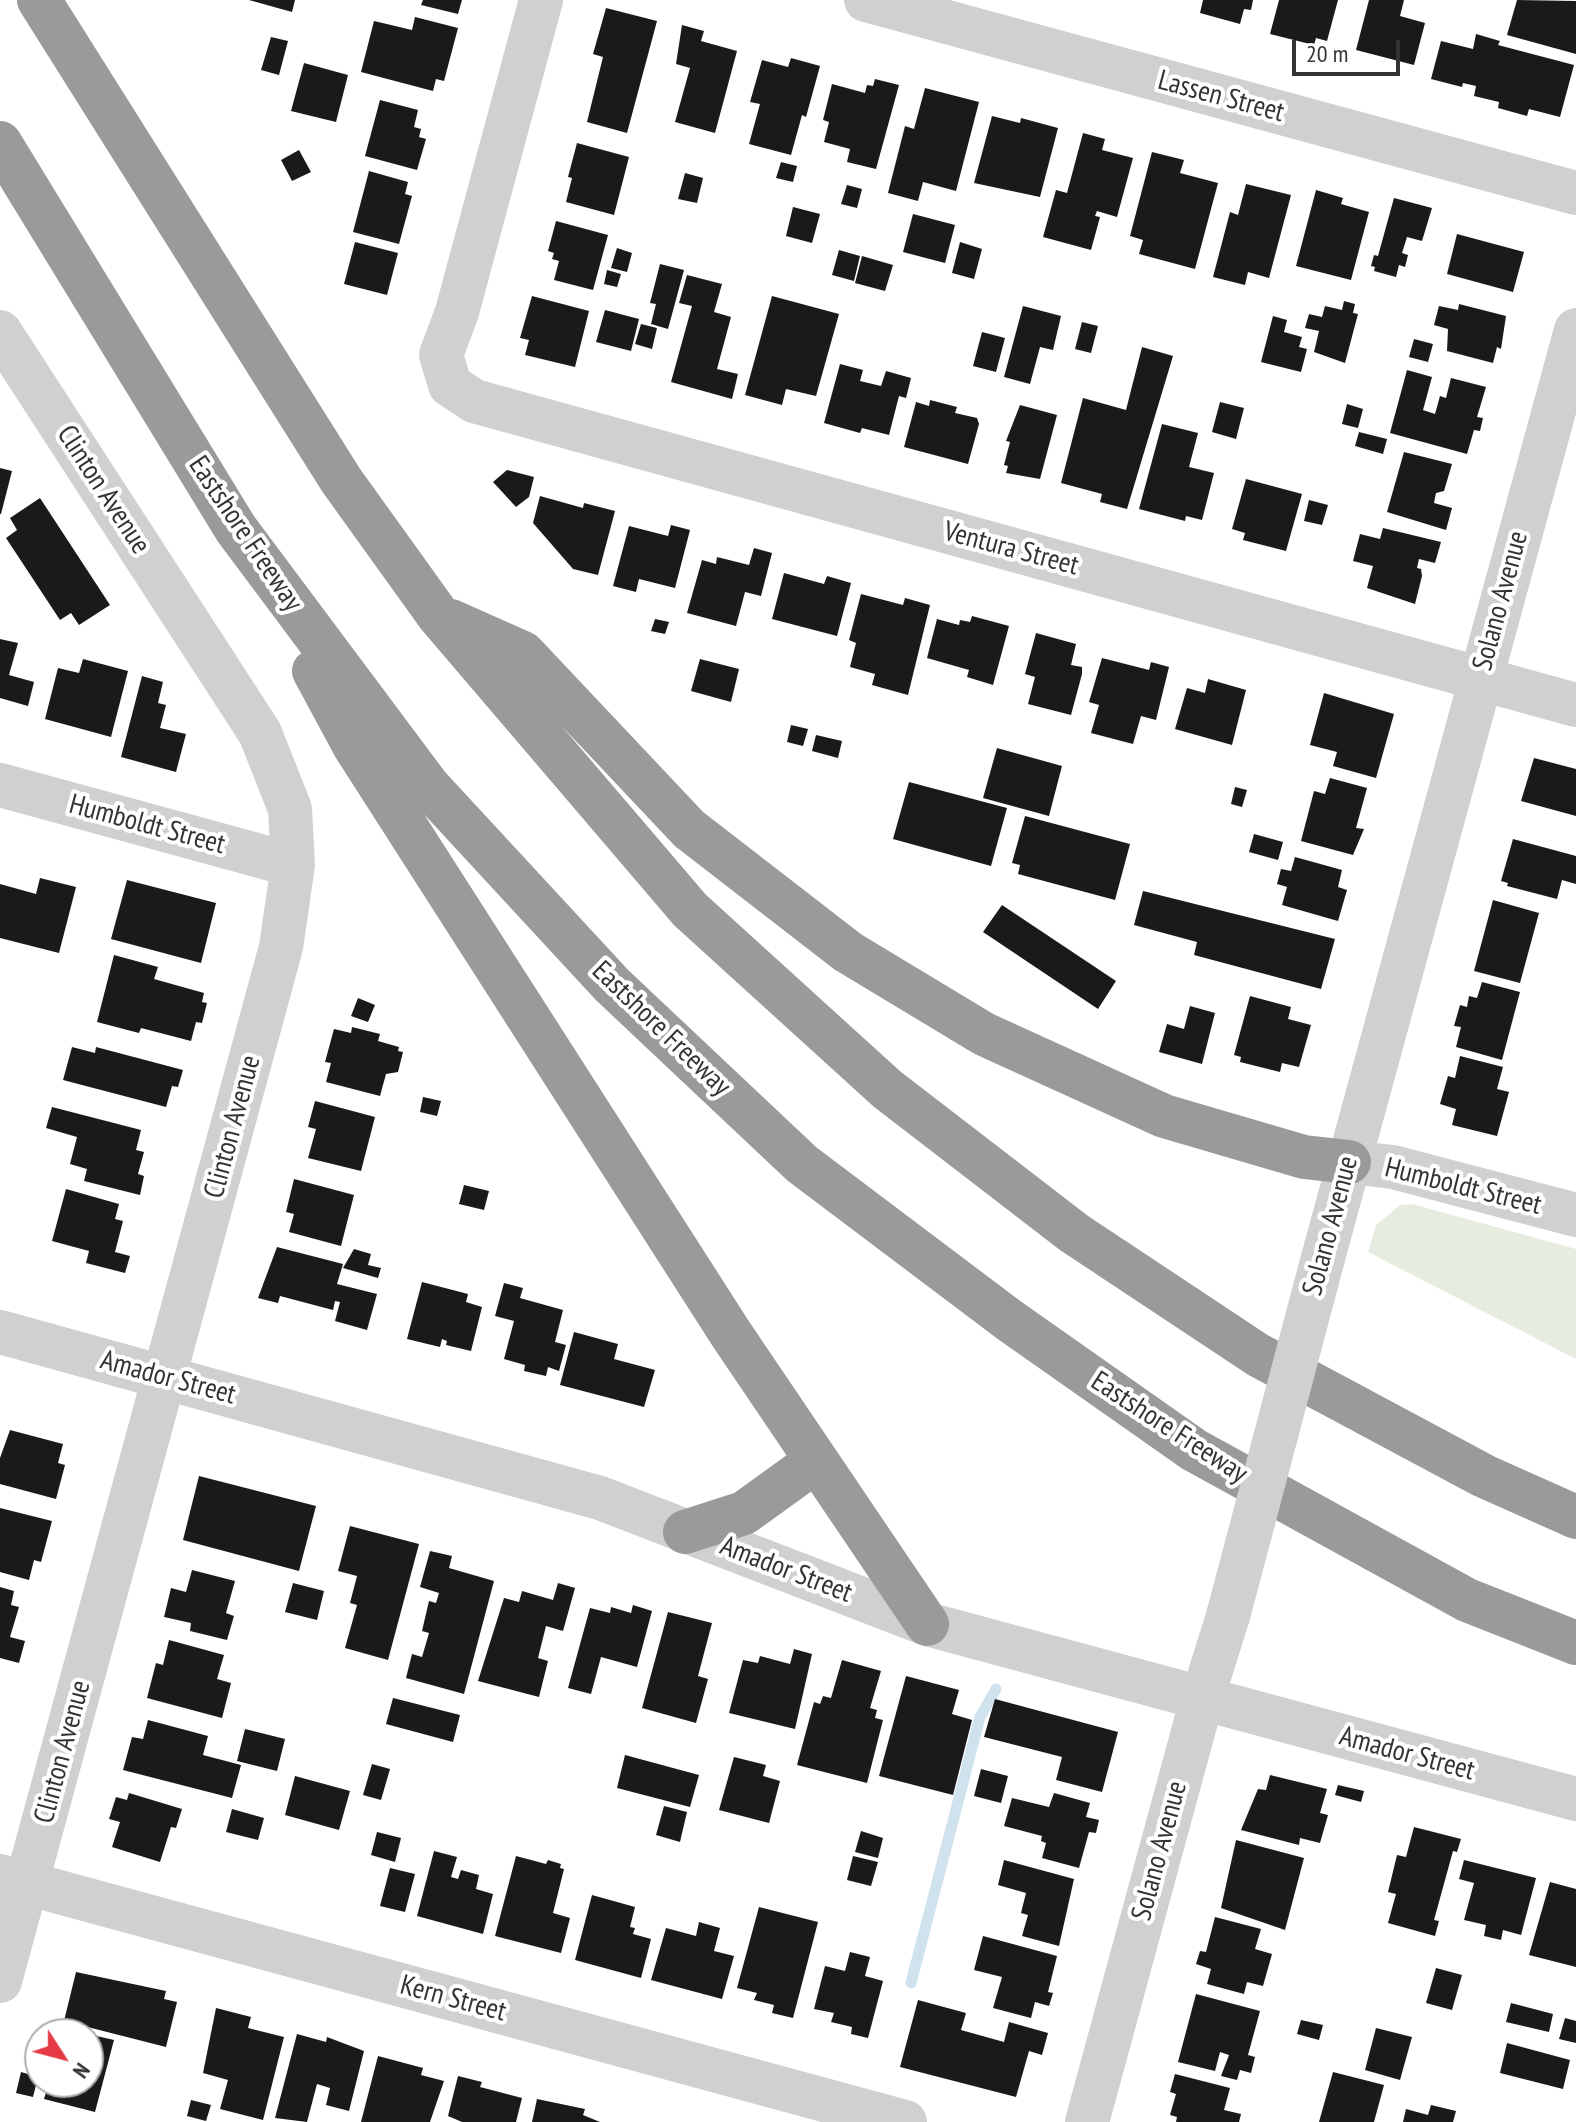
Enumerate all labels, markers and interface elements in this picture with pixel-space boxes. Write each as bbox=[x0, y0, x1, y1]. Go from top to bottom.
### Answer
scale bar bbox=[1296, 24, 1404, 74]
text: 20 m bbox=[1306, 38, 1348, 69]
street label: Lassen Street bbox=[1154, 64, 1288, 130]
street label: Clinton Avenue bbox=[49, 419, 157, 561]
street label: Eastshore Freeway bbox=[181, 450, 309, 618]
street label: Ventura Street bbox=[940, 515, 1082, 583]
street label: Solano Avenue bbox=[1466, 528, 1536, 674]
street label: Humboldt Street bbox=[65, 788, 229, 862]
street label: Eastshore Freeway bbox=[585, 955, 737, 1103]
street label: Clinton Avenue bbox=[198, 1052, 268, 1202]
street label: Humboldt Street bbox=[1381, 1151, 1545, 1223]
street label: Solano Avenue bbox=[1296, 1153, 1366, 1299]
street label: Amador Street bbox=[97, 1344, 239, 1412]
street label: Eastshore Freeway bbox=[1085, 1365, 1253, 1491]
street label: Amador Street bbox=[715, 1530, 857, 1610]
street label: Clinton Avenue bbox=[28, 1677, 98, 1827]
street label: Amador Street bbox=[1336, 1720, 1478, 1788]
street label: Solano Avenue bbox=[1125, 1778, 1195, 1924]
street label: Kern Street bbox=[396, 1969, 510, 2029]
north arrow bbox=[24, 2018, 104, 2098]
text: N bbox=[67, 2058, 97, 2084]

